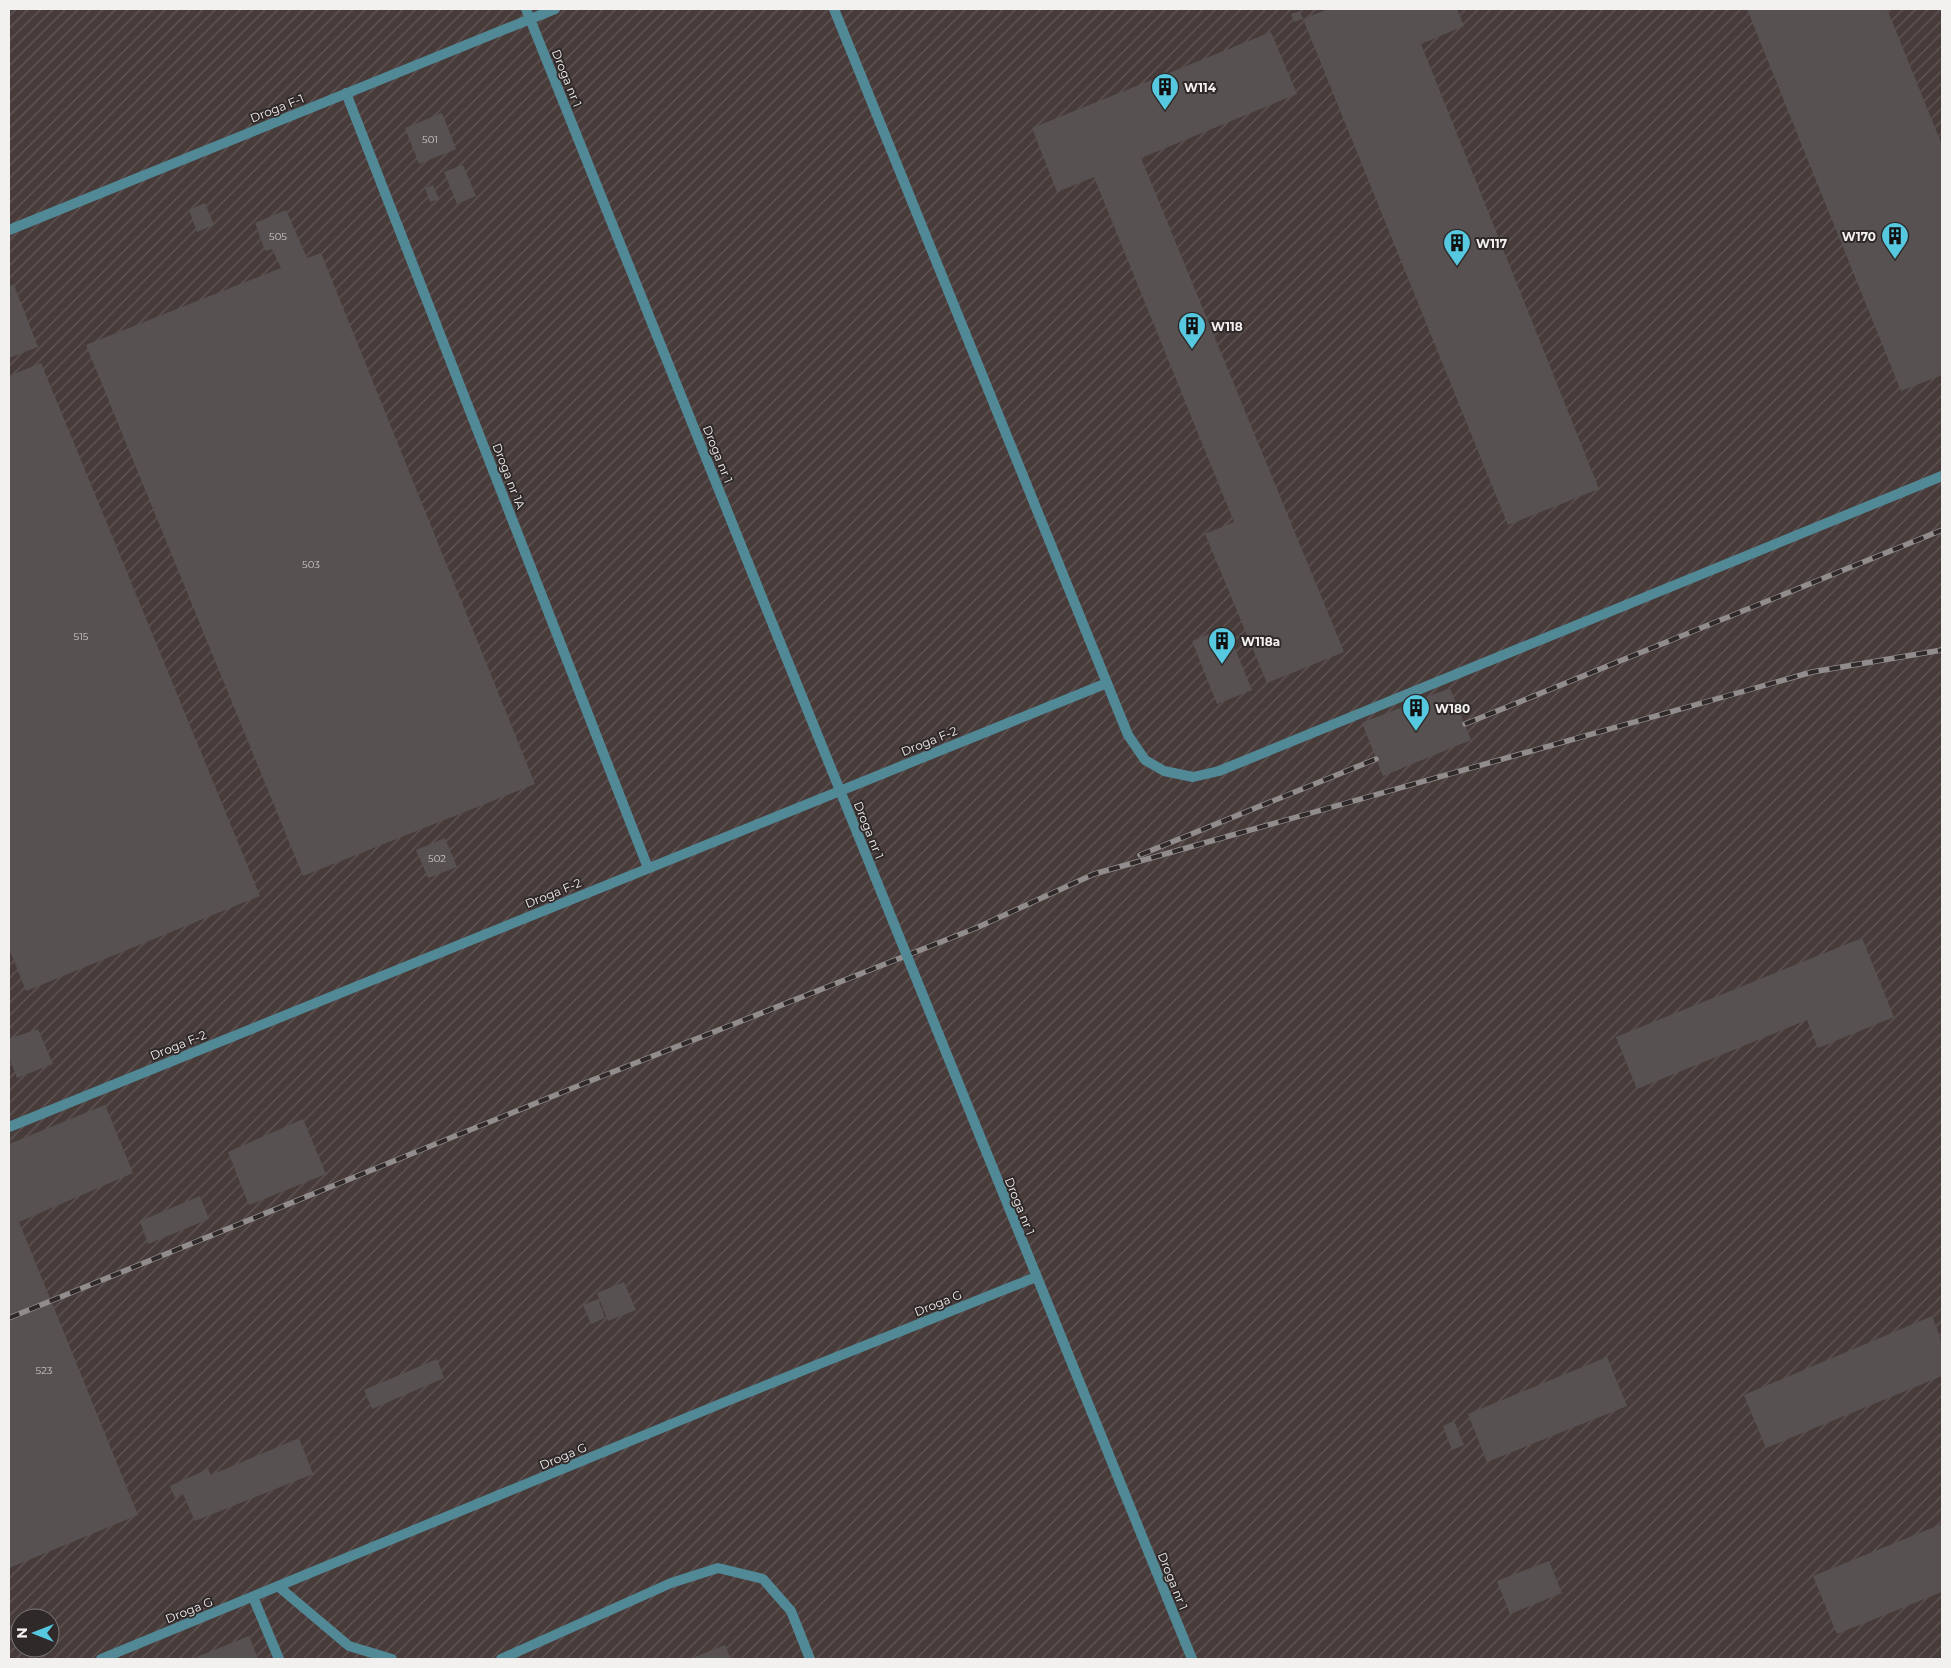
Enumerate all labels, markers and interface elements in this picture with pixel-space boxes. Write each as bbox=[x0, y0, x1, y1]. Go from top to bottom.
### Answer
street label: Droga nr 1 bbox=[549, 47, 585, 109]
building icon: W114 bbox=[1150, 72, 1180, 111]
place label: W114 bbox=[1184, 80, 1217, 95]
street label: Droga F-1 bbox=[248, 90, 306, 126]
house number: 501 bbox=[422, 133, 438, 146]
building icon: W170 bbox=[1880, 221, 1910, 260]
building icon: W117 bbox=[1442, 228, 1472, 267]
place label: W170 bbox=[1842, 229, 1876, 244]
house number: 505 bbox=[269, 230, 287, 243]
place label: W117 bbox=[1476, 236, 1508, 251]
building icon: W118 bbox=[1177, 311, 1207, 350]
place label: W118 bbox=[1211, 319, 1243, 334]
street label: Droga nr 1 bbox=[700, 423, 736, 485]
street label: Droga nr 1A bbox=[490, 441, 529, 512]
house number: 503 bbox=[302, 558, 320, 571]
building icon: W118a bbox=[1207, 626, 1237, 665]
house number: 515 bbox=[74, 630, 89, 643]
place label: W118a bbox=[1241, 634, 1280, 649]
building icon: W180 bbox=[1401, 693, 1431, 732]
place label: W180 bbox=[1435, 701, 1470, 716]
street label: Droga F-2 bbox=[899, 723, 960, 759]
street label: Droga nr 1 bbox=[851, 799, 887, 861]
house number: 502 bbox=[428, 852, 446, 865]
street label: Droga F-2 bbox=[523, 875, 584, 911]
street label: Droga F-2 bbox=[148, 1027, 209, 1063]
street label: Droga nr 1 bbox=[1002, 1175, 1038, 1237]
street label: Droga G bbox=[912, 1287, 964, 1319]
house number: 523 bbox=[36, 1364, 53, 1377]
street label: Droga G bbox=[537, 1439, 589, 1473]
street label: Droga nr 1 bbox=[1155, 1550, 1191, 1612]
street label: Droga G bbox=[163, 1594, 215, 1626]
north arrow bbox=[10, 1608, 60, 1658]
text: N bbox=[13, 1627, 31, 1639]

